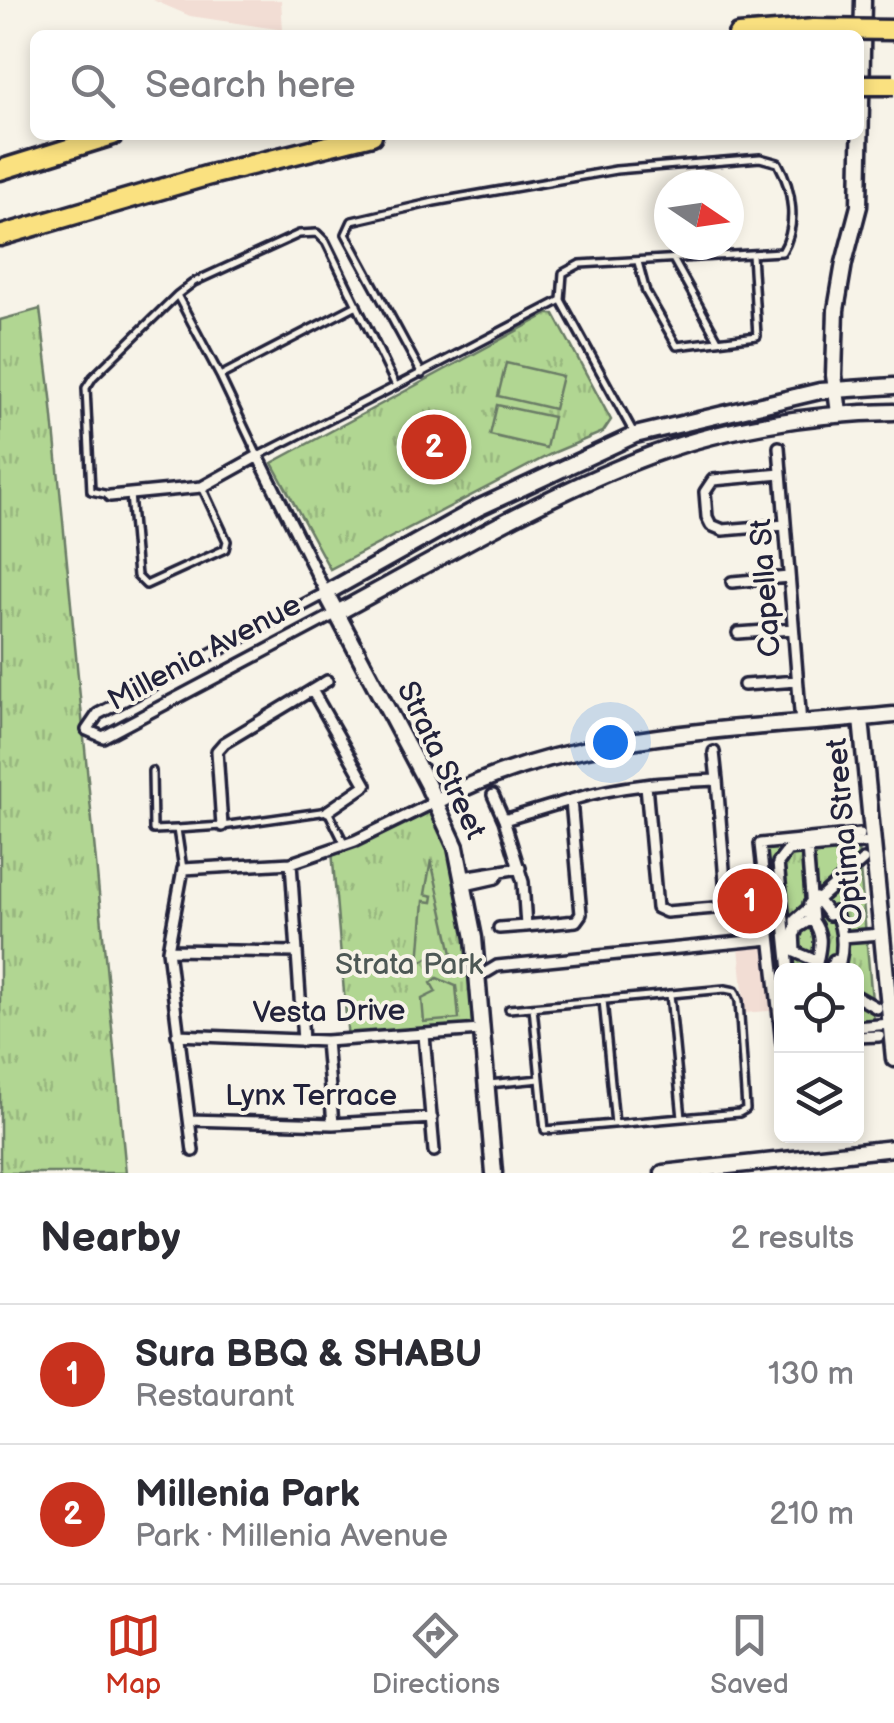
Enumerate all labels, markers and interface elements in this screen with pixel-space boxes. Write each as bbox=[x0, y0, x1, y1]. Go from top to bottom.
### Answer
search box bbox=[30, 30, 864, 140]
icon: search bbox=[65, 58, 120, 113]
text: Search here bbox=[145, 63, 356, 108]
north arrow bbox=[654, 170, 744, 260]
pin: 2 bbox=[402, 410, 466, 484]
street label: Capella St bbox=[743, 518, 789, 658]
street label: Millenia Avenue bbox=[102, 587, 307, 719]
street label: Strata Street bbox=[389, 676, 493, 845]
your location bbox=[585, 717, 636, 768]
street label: Optima Street bbox=[819, 737, 871, 927]
pin: 1 bbox=[718, 864, 782, 938]
park label: Strata Park bbox=[335, 947, 483, 983]
map controls bbox=[774, 963, 864, 1143]
button: locate bbox=[774, 963, 864, 1053]
street label: Vesta Drive bbox=[252, 993, 406, 1031]
button: layers bbox=[774, 1053, 864, 1143]
street label: Lynx Terrace bbox=[225, 1078, 397, 1114]
text: Nearby bbox=[40, 1213, 180, 1264]
text: 2 results bbox=[730, 1219, 854, 1258]
text: Sura BBQ & SHABU bbox=[135, 1332, 482, 1377]
text: 1 bbox=[66, 1355, 79, 1394]
text: 130 m bbox=[768, 1355, 854, 1394]
text: Restaurant bbox=[135, 1377, 294, 1416]
text: Millenia Park bbox=[135, 1472, 360, 1517]
text: 2 bbox=[63, 1495, 82, 1534]
text: 210 m bbox=[769, 1495, 854, 1534]
text: Park · Millenia Avenue bbox=[135, 1517, 448, 1556]
tab: Map bbox=[105, 1608, 161, 1701]
tab: Directions bbox=[371, 1608, 500, 1701]
tab: Saved bbox=[710, 1608, 789, 1701]

